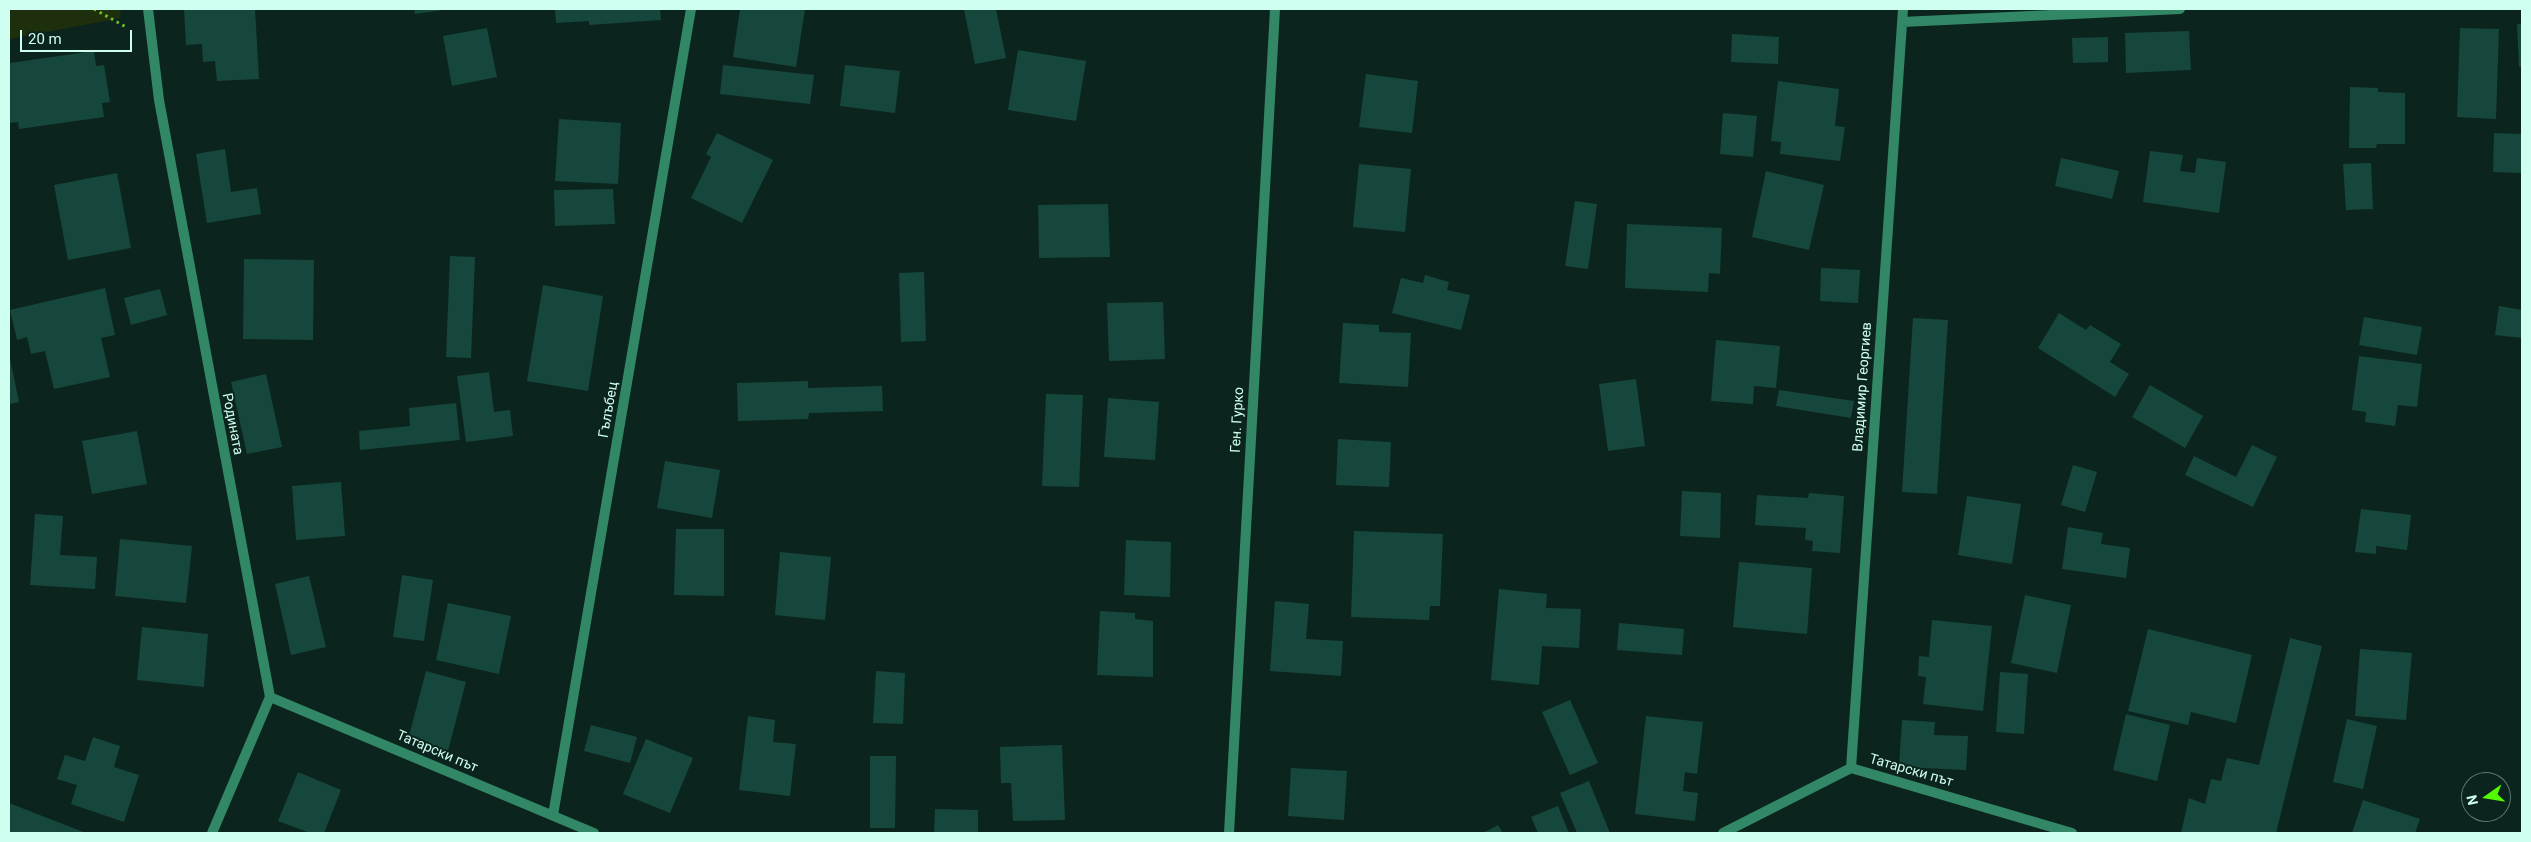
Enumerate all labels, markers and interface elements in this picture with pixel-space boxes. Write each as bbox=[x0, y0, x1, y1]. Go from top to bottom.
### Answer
scale bar bbox=[22, 20, 135, 52]
text: 20 m bbox=[28, 30, 62, 48]
street label: Владимир Георгиев bbox=[1850, 322, 1876, 452]
street label: Гълъбец bbox=[596, 381, 622, 439]
street label: Ген. Гурко bbox=[1228, 387, 1248, 453]
street label: Родината bbox=[218, 392, 246, 456]
street label: Татарски път bbox=[394, 727, 480, 777]
street label: Татарски път bbox=[1867, 751, 1955, 791]
north arrow bbox=[2461, 772, 2511, 822]
text: N bbox=[2463, 794, 2481, 807]

